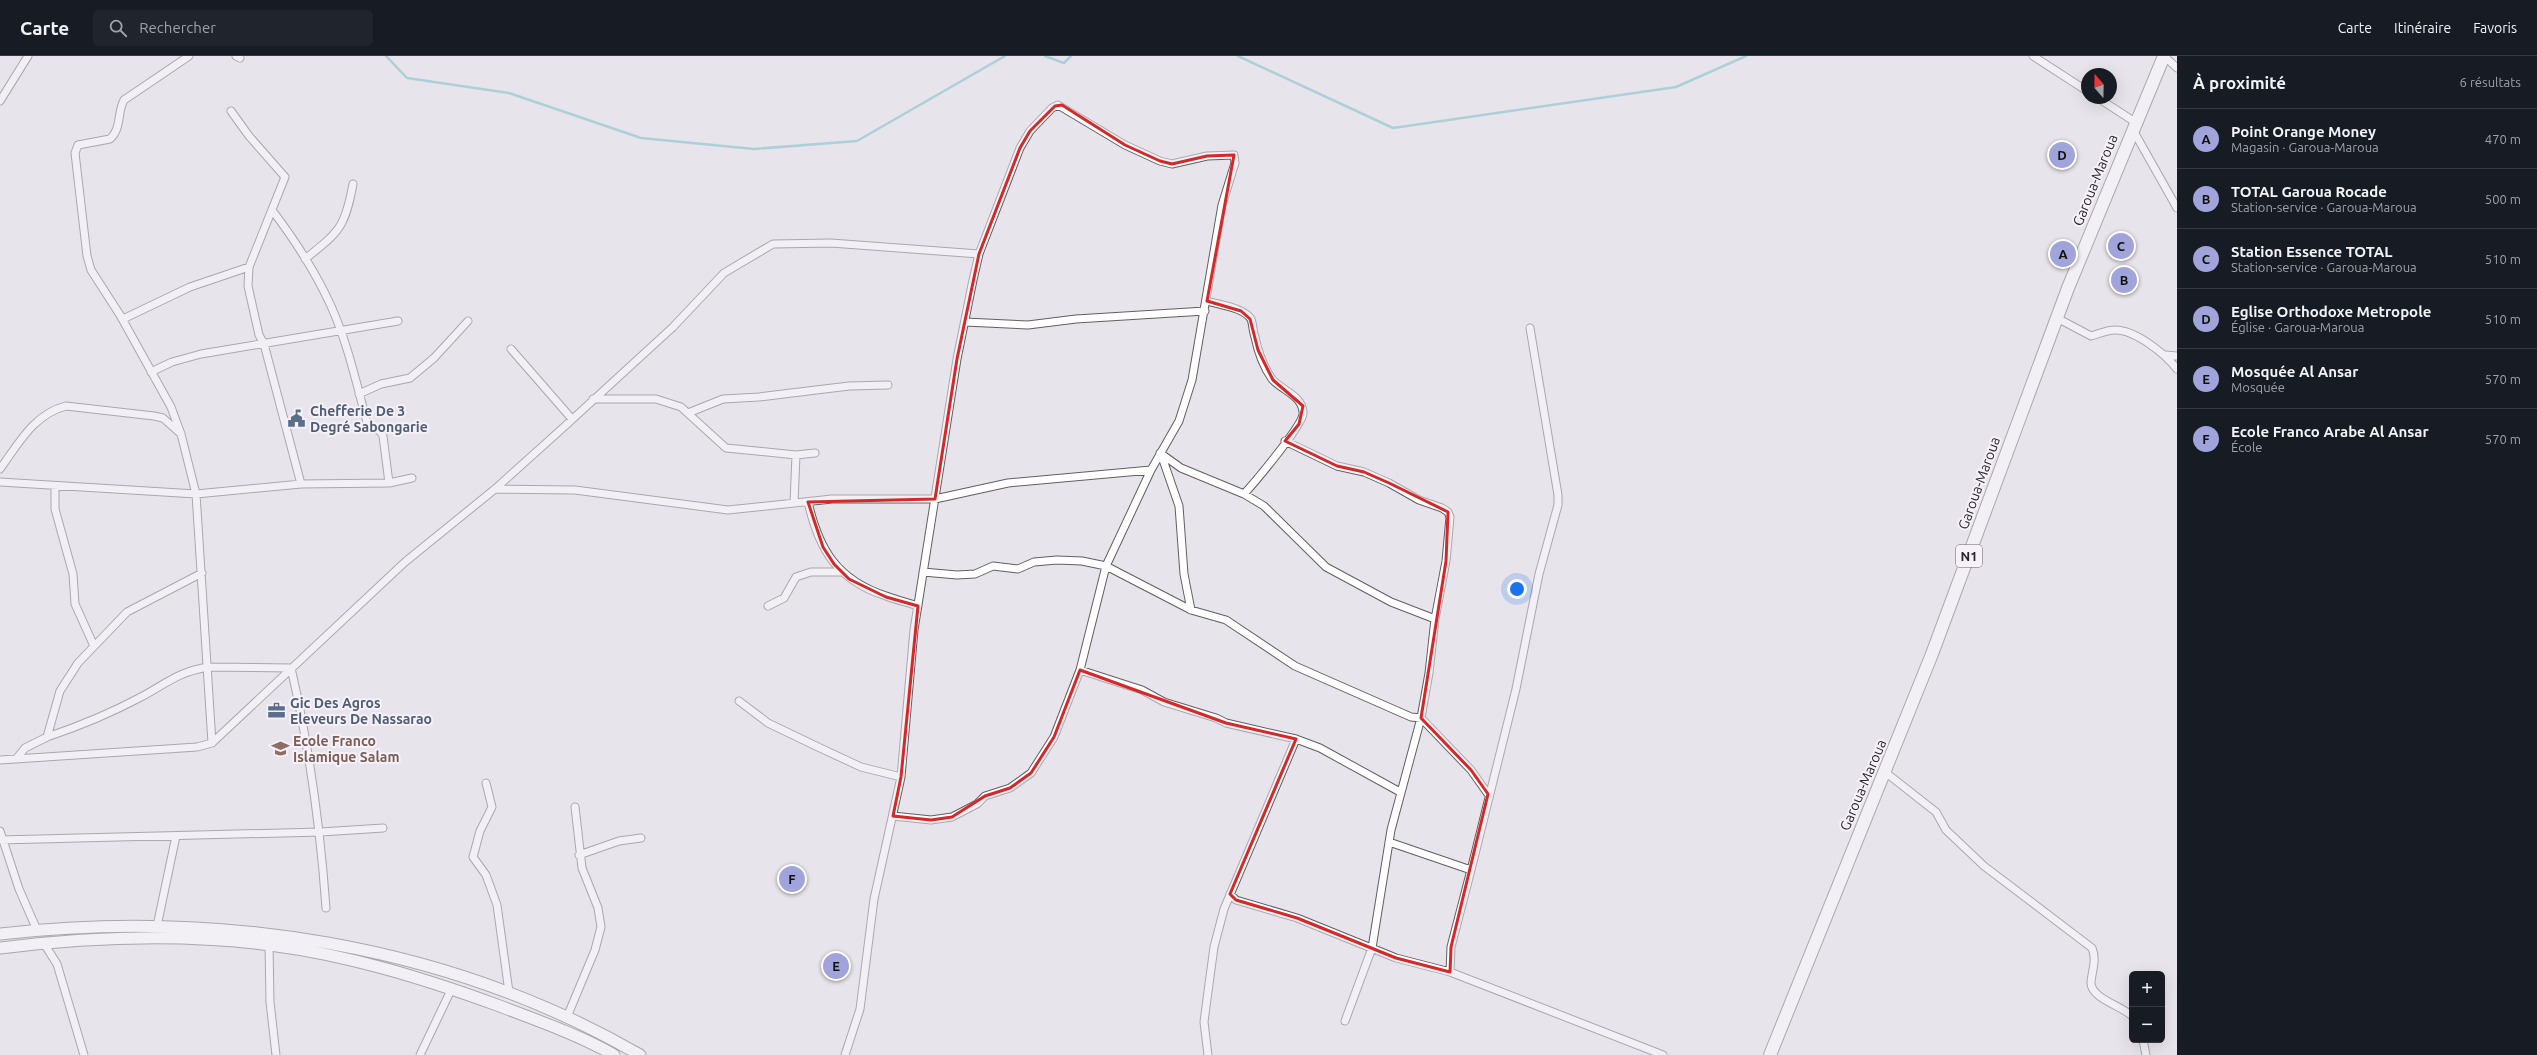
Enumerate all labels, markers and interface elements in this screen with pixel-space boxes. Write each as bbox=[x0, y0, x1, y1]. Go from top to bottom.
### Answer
search box bbox=[93, 10, 373, 46]
text: Carte bbox=[20, 17, 69, 39]
icon: search bbox=[107, 17, 129, 39]
text: Rechercher bbox=[139, 19, 216, 36]
text: Carte bbox=[2338, 20, 2372, 36]
text: Itinéraire bbox=[2394, 20, 2451, 36]
text: Favoris bbox=[2473, 20, 2517, 36]
north arrow bbox=[2081, 68, 2117, 104]
text: À proximité bbox=[2193, 73, 2286, 92]
text: 6 résultats bbox=[2460, 75, 2521, 89]
text: Point Orange Money bbox=[2231, 123, 2376, 140]
street label: Garoua-Maroua bbox=[2069, 132, 2121, 228]
text: A bbox=[2201, 132, 2211, 146]
text: 470 m bbox=[2485, 132, 2521, 146]
pin: D bbox=[2049, 140, 2075, 170]
text: Magasin · Garoua-Maroua bbox=[2231, 140, 2379, 154]
text: TOTAL Garoua Rocade bbox=[2231, 183, 2387, 200]
text: B bbox=[2202, 192, 2210, 206]
text: 500 m bbox=[2485, 192, 2521, 206]
text: Station-service · Garoua-Maroua bbox=[2231, 200, 2417, 214]
pin: C bbox=[2108, 231, 2134, 261]
pin: A bbox=[2050, 239, 2076, 269]
text: Station Essence TOTAL bbox=[2231, 243, 2393, 260]
text: C bbox=[2202, 252, 2210, 266]
text: 510 m bbox=[2485, 252, 2521, 266]
text: Station-service · Garoua-Maroua bbox=[2231, 260, 2417, 274]
pin: B bbox=[2111, 265, 2137, 295]
text: Eglise Orthodoxe Metropole bbox=[2231, 303, 2431, 320]
text: D bbox=[2201, 312, 2211, 326]
text: 510 m bbox=[2485, 312, 2521, 326]
text: Église · Garoua-Maroua bbox=[2231, 320, 2364, 334]
text: Mosquée Al Ansar bbox=[2231, 363, 2358, 380]
text: E bbox=[2202, 372, 2210, 386]
text: 570 m bbox=[2485, 372, 2521, 386]
text: Mosquée bbox=[2231, 380, 2285, 394]
place label: Chefferie De 3 Degré Sabongarie bbox=[310, 403, 428, 435]
public building icon: Chefferie De 3 Degré Sabongarie bbox=[287, 409, 307, 429]
text: Ecole Franco Arabe Al Ansar bbox=[2231, 423, 2429, 440]
text: F bbox=[2202, 432, 2210, 446]
text: 570 m bbox=[2485, 432, 2521, 446]
street label: Garoua-Maroua bbox=[1955, 435, 2003, 531]
text: École bbox=[2231, 440, 2262, 454]
road number: N1 bbox=[1956, 545, 1982, 567]
your location bbox=[1507, 579, 1527, 599]
place label: Gic Des Agros Eleveurs De Nassarao bbox=[290, 695, 432, 727]
office icon: Gic Des Agros Eleveurs De Nassarao bbox=[267, 701, 287, 721]
place label: Ecole Franco Islamique Salam bbox=[293, 733, 400, 765]
street label: Garoua-Maroua bbox=[1837, 737, 1889, 833]
school or university icon: Ecole Franco Islamique Salam bbox=[270, 739, 290, 759]
pin: F bbox=[779, 864, 805, 894]
pin: E bbox=[823, 951, 849, 981]
map controls bbox=[2129, 971, 2165, 1043]
button: + bbox=[2129, 971, 2165, 1007]
button: − bbox=[2129, 1007, 2165, 1043]

